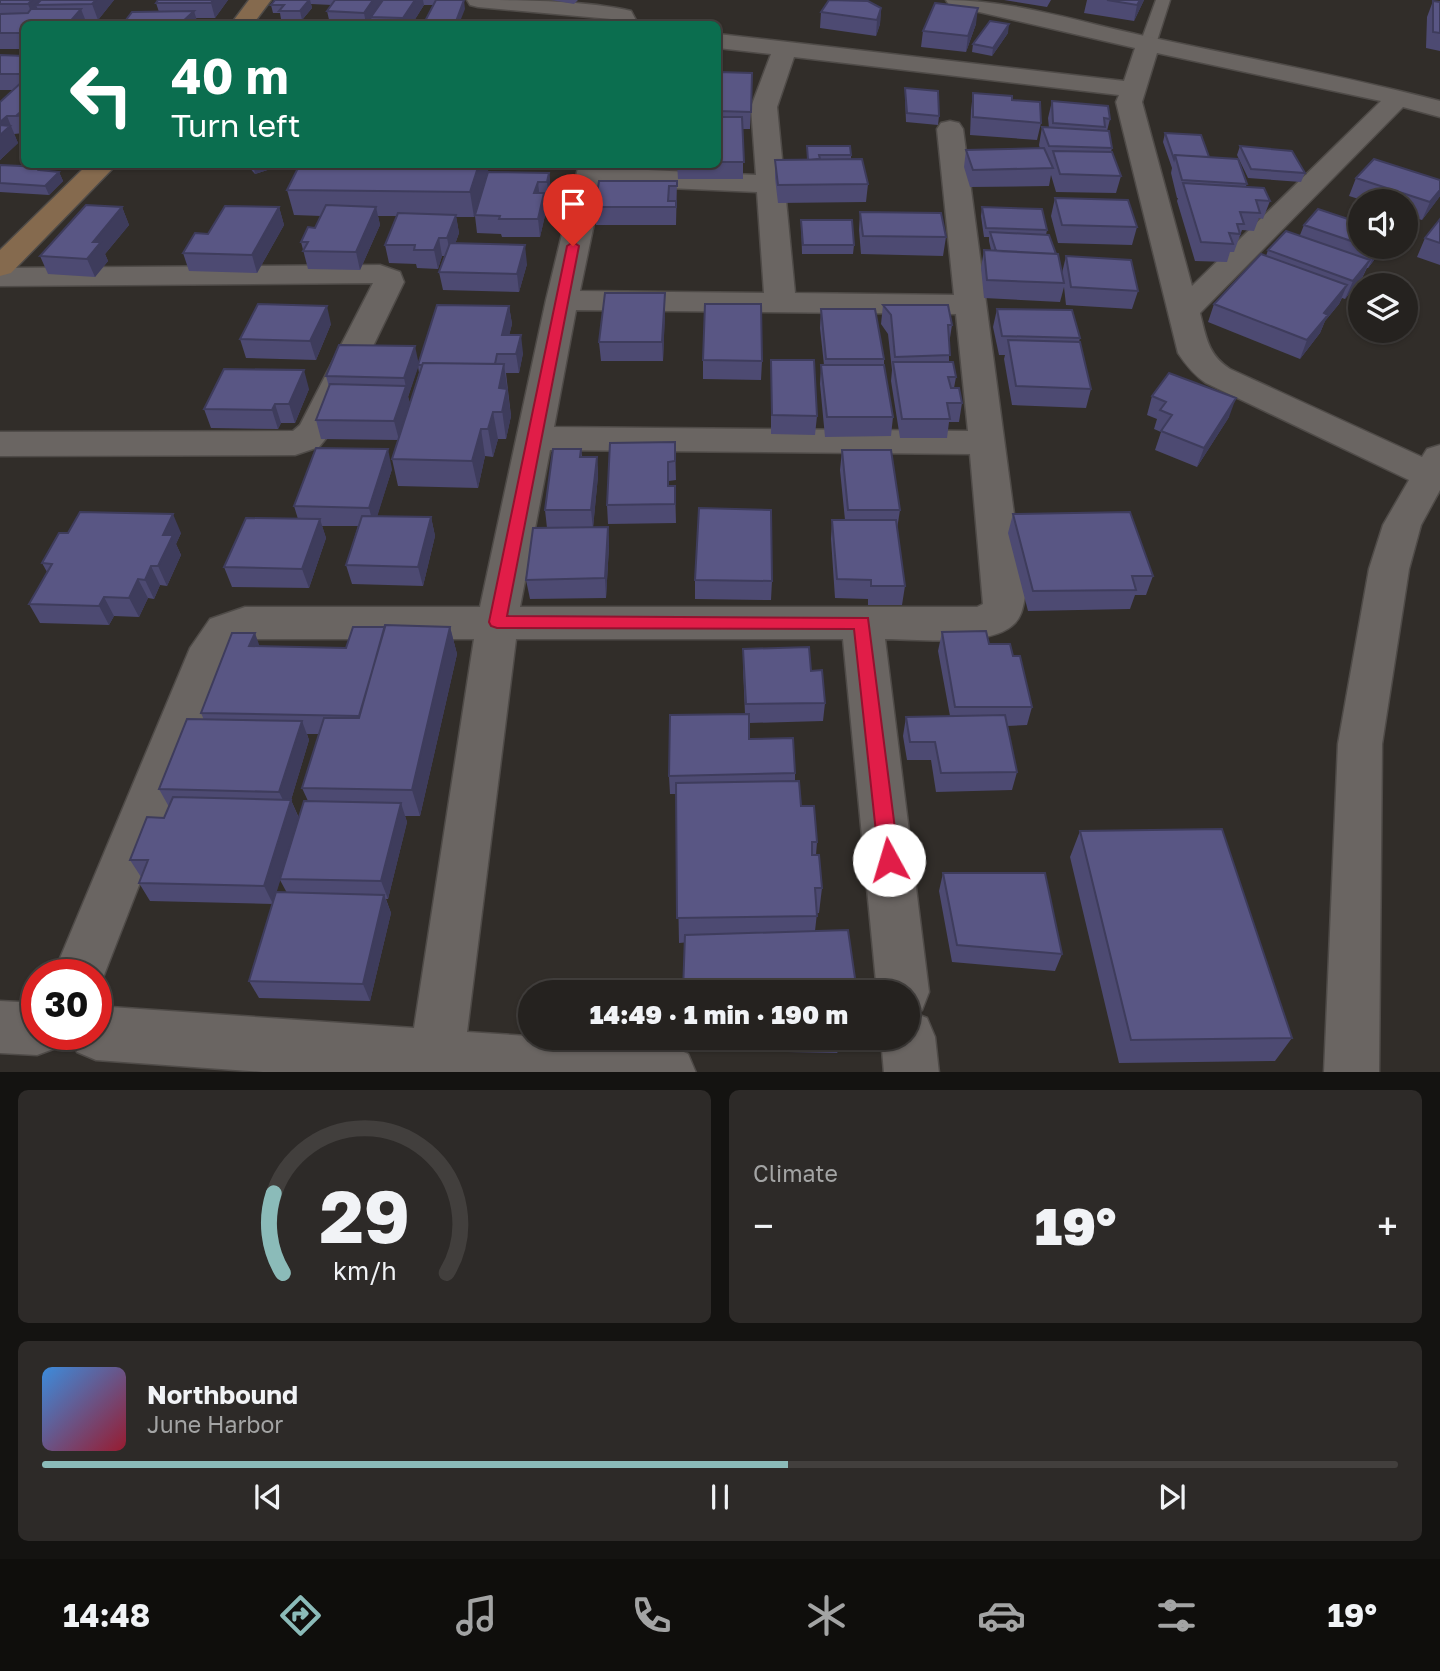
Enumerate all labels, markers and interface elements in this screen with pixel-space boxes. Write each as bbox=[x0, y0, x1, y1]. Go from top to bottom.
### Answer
text: 40 m bbox=[171, 46, 289, 105]
icon: left bbox=[56, 49, 147, 140]
text: Turn left bbox=[171, 106, 300, 144]
pin bbox=[543, 174, 603, 246]
icon: arrive bbox=[554, 185, 592, 223]
map controls bbox=[1348, 189, 1418, 343]
button: sound bbox=[1348, 189, 1418, 259]
button: layers bbox=[1348, 273, 1418, 343]
position arrow bbox=[852, 823, 926, 897]
speed limit sign: 30 bbox=[21, 959, 112, 1050]
text: 14:49 · 1 min · 190 m bbox=[590, 999, 848, 1030]
text: Climate bbox=[753, 1159, 838, 1187]
text: 29 bbox=[319, 1172, 410, 1259]
text: 19° bbox=[1035, 1194, 1116, 1256]
text: − bbox=[753, 1203, 774, 1248]
text: + bbox=[1377, 1203, 1398, 1248]
text: km/h bbox=[333, 1254, 396, 1285]
text: Northbound bbox=[147, 1379, 298, 1410]
text: June Harbor bbox=[147, 1410, 283, 1438]
icon: previous bbox=[249, 1478, 287, 1516]
icon: pause bbox=[701, 1478, 739, 1516]
icon: next bbox=[1153, 1478, 1191, 1516]
icon: directions bbox=[276, 1591, 325, 1640]
icon: music bbox=[452, 1591, 501, 1640]
icon: phone bbox=[627, 1591, 676, 1640]
icon: climate bbox=[802, 1591, 851, 1640]
icon: car bbox=[977, 1591, 1026, 1640]
icon: filters bbox=[1152, 1591, 1201, 1640]
text: 14:48 bbox=[63, 1596, 150, 1634]
text: 19° bbox=[1328, 1596, 1377, 1634]

